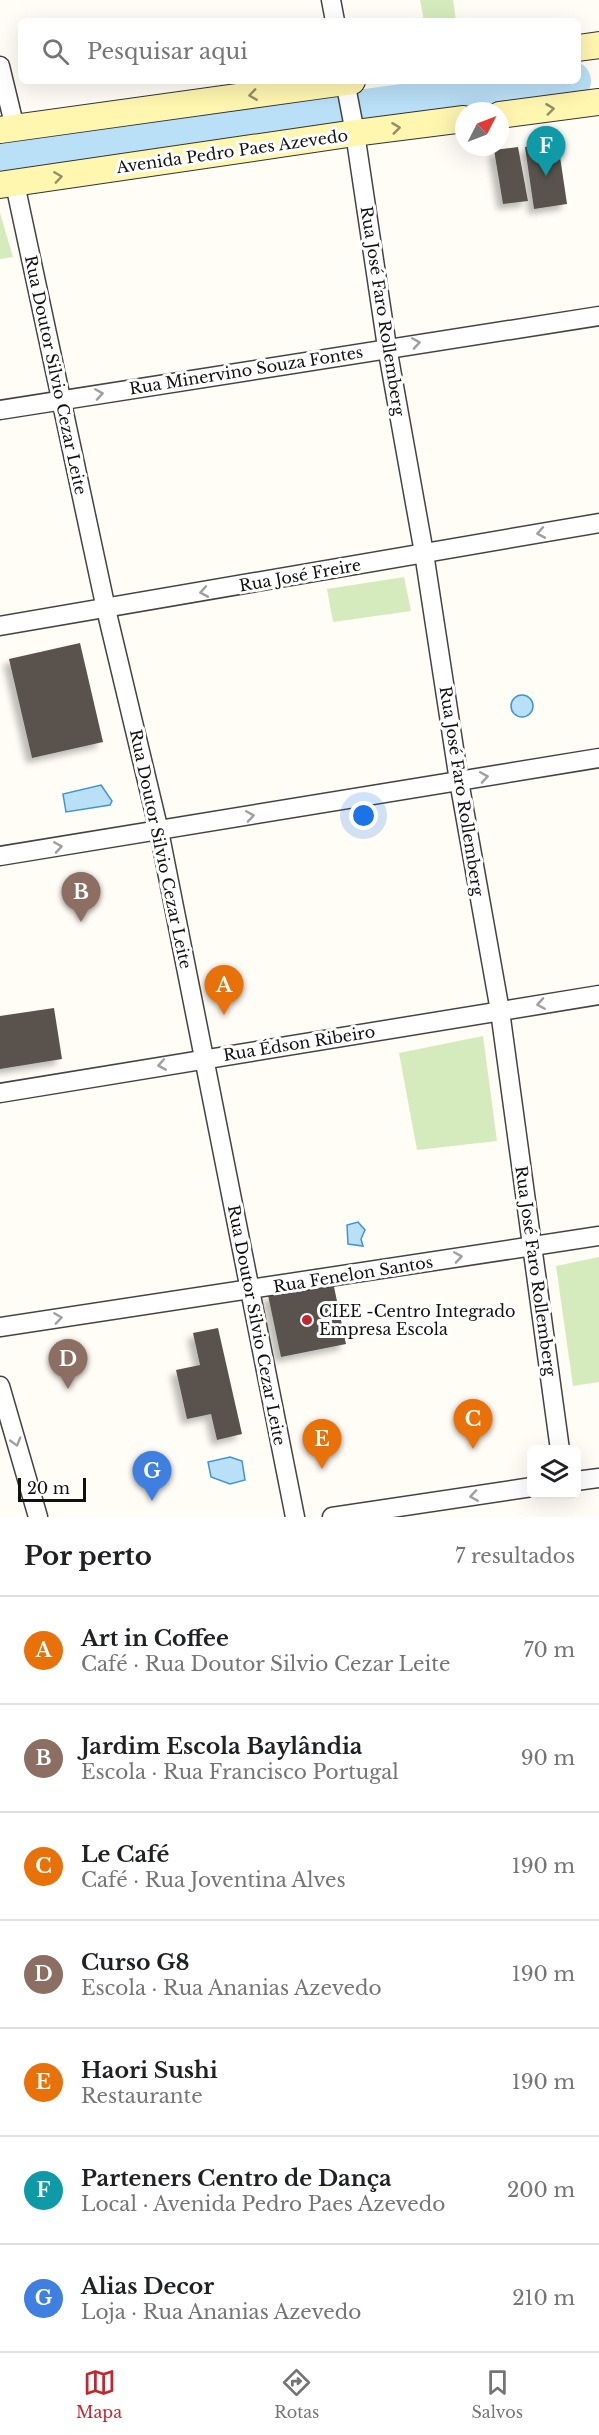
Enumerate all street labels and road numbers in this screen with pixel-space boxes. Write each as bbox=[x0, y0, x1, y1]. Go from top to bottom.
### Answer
street label: Avenida Pedro Paes Azevedo bbox=[114, 125, 349, 177]
street label: Rua José Faro Rollemberg bbox=[357, 205, 410, 418]
street label: Rua Doutor Silvio Cezar Leite bbox=[21, 253, 91, 497]
street label: Rua Minervino Souza Fontes bbox=[128, 342, 364, 398]
street label: Rua José Freire bbox=[238, 554, 362, 596]
street label: Rua José Faro Rollemberg bbox=[436, 685, 489, 898]
street label: Rua Doutor Silvio Cezar Leite bbox=[126, 727, 196, 971]
street label: Rua Édson Ribeiro bbox=[222, 1021, 376, 1065]
street label: Rua José Faro Rollemberg bbox=[511, 1165, 561, 1378]
street label: Rua Doutor Silvio Cezar Leite bbox=[224, 1203, 290, 1447]
street label: Rua Fenelon Santos bbox=[272, 1252, 434, 1296]

